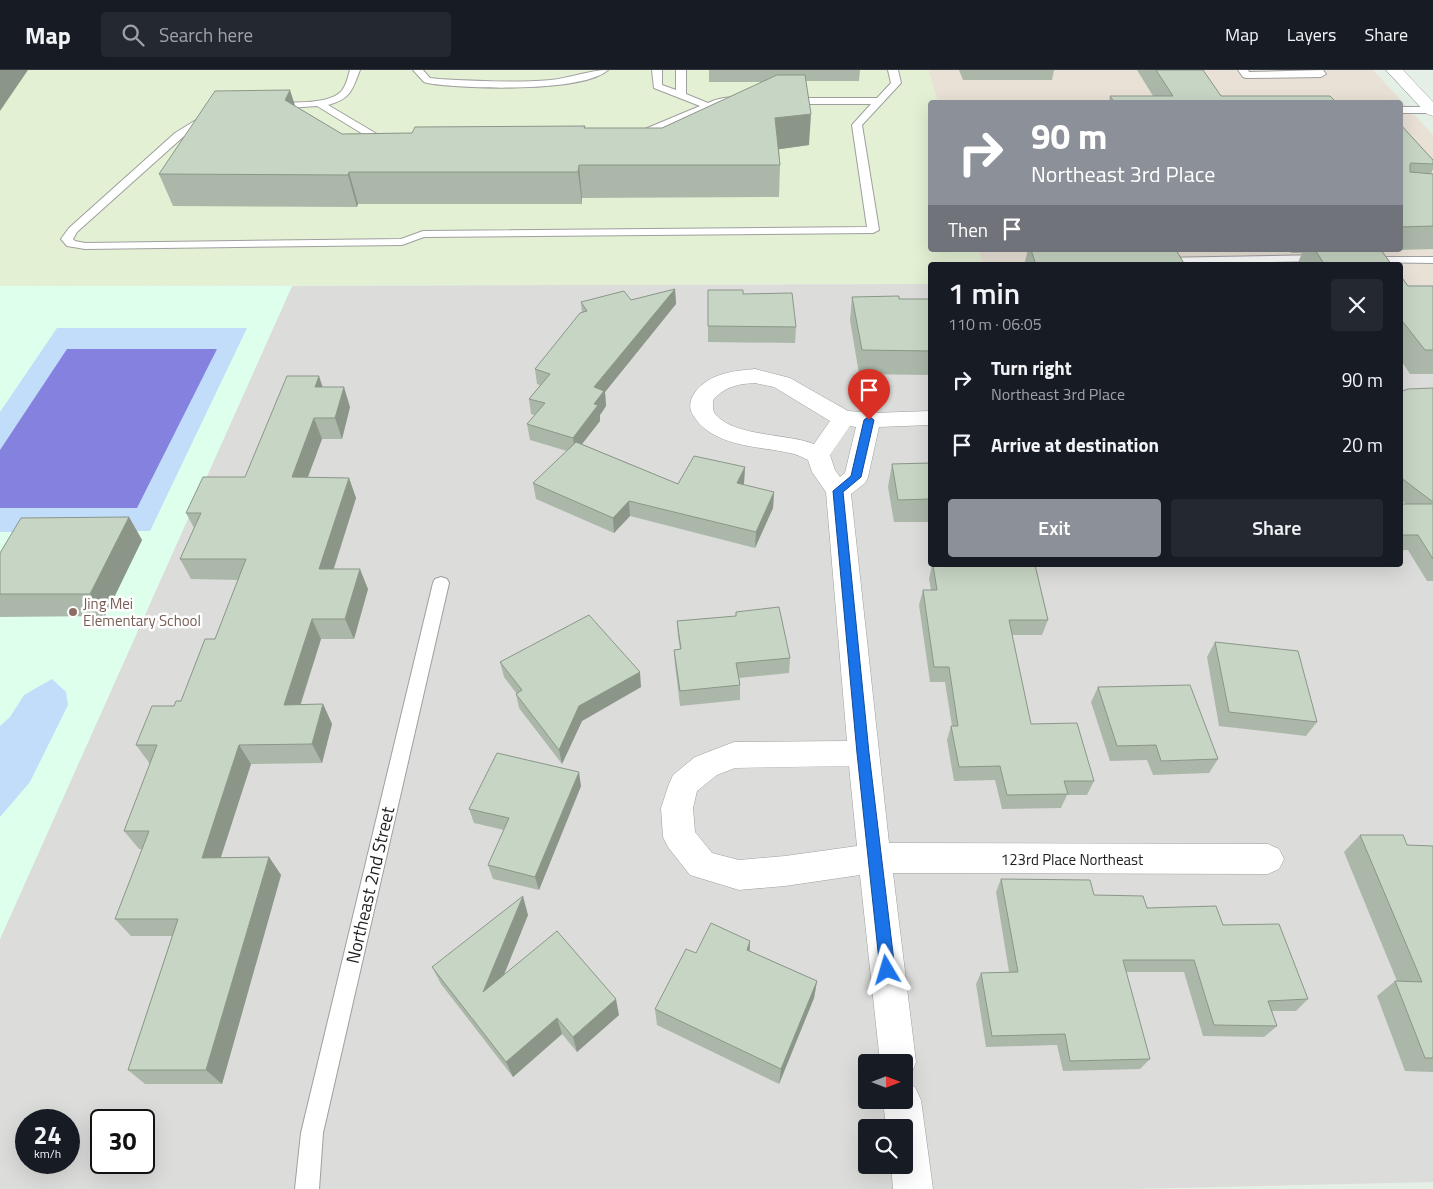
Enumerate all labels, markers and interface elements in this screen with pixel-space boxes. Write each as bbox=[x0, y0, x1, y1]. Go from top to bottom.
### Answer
search box bbox=[101, 12, 451, 57]
text: Map bbox=[25, 17, 71, 53]
text: Search here bbox=[159, 20, 253, 49]
icon: search bbox=[119, 21, 147, 49]
text: Map bbox=[1225, 21, 1259, 48]
text: Layers bbox=[1287, 21, 1336, 48]
text: Share bbox=[1364, 21, 1408, 48]
text: 90 m bbox=[1031, 109, 1107, 163]
icon: right bbox=[948, 120, 1013, 185]
text: Northeast 3rd Place bbox=[1031, 157, 1215, 191]
text: Then bbox=[948, 215, 988, 244]
icon: arrive bbox=[998, 215, 1026, 243]
text: 1 min bbox=[948, 270, 1020, 316]
button: close bbox=[1331, 279, 1383, 331]
text: 110 m · 06:05 bbox=[948, 312, 1042, 336]
text: Turn right bbox=[991, 353, 1072, 382]
text: 90 m bbox=[1342, 365, 1383, 394]
icon: right bbox=[948, 366, 976, 394]
pin bbox=[848, 369, 890, 420]
icon: arrive bbox=[855, 376, 883, 404]
text: Northeast 3rd Place bbox=[991, 382, 1125, 406]
text: Arrive at destination bbox=[991, 430, 1159, 459]
text: 20 m bbox=[1342, 430, 1383, 459]
icon: arrive bbox=[948, 431, 976, 459]
button: Exit bbox=[948, 499, 1161, 557]
button: Share bbox=[1171, 499, 1383, 557]
place label: Jing Mei Elementary School bbox=[83, 592, 201, 632]
marker: Jing Mei Elementary School bbox=[67, 606, 79, 618]
street label: Northeast 2nd Street bbox=[339, 803, 401, 966]
street label: 123rd Place Northeast bbox=[1001, 848, 1144, 871]
position arrow bbox=[860, 943, 912, 995]
north arrow bbox=[858, 1054, 912, 1109]
map controls bbox=[858, 1054, 913, 1174]
speed limit sign: 30 bbox=[90, 1109, 155, 1174]
text: 24 bbox=[33, 1116, 62, 1154]
button: search bbox=[858, 1119, 913, 1174]
text: km/h bbox=[34, 1144, 61, 1163]

